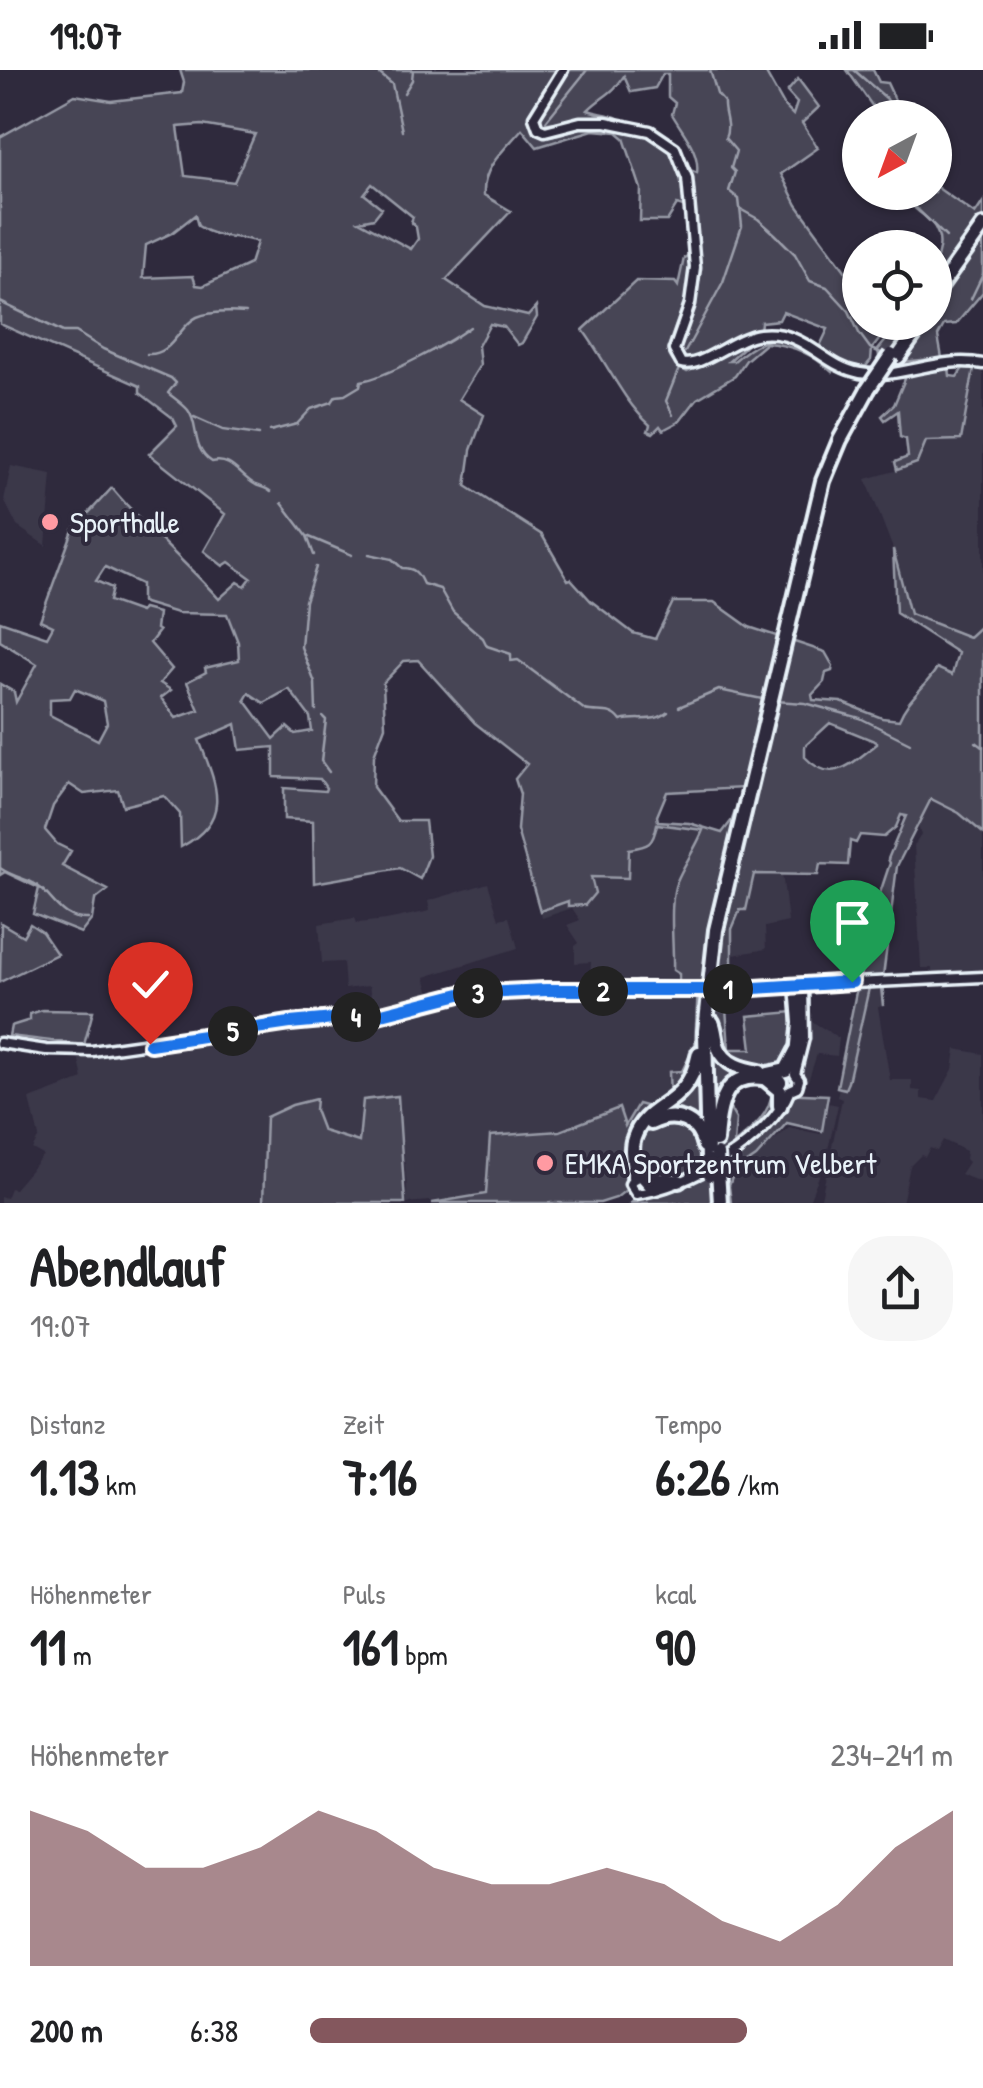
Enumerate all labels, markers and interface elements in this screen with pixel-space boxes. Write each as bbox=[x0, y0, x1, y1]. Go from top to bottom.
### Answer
text: 19:07 bbox=[50, 9, 122, 61]
north arrow bbox=[842, 100, 952, 210]
map controls bbox=[842, 100, 952, 340]
button: locate bbox=[842, 230, 952, 340]
place label: Sporthalle bbox=[70, 502, 180, 542]
marker: Sporthalle bbox=[39, 511, 61, 533]
pin bbox=[810, 880, 895, 983]
icon: arrive bbox=[825, 895, 880, 950]
pin bbox=[108, 942, 193, 1045]
icon: check bbox=[123, 957, 178, 1012]
pin: 1 bbox=[703, 964, 753, 1014]
pin: 2 bbox=[578, 966, 628, 1016]
pin: 3 bbox=[453, 968, 503, 1018]
text: 1 bbox=[723, 970, 733, 1008]
text: 2 bbox=[596, 972, 610, 1010]
text: 3 bbox=[472, 974, 484, 1012]
pin: 4 bbox=[331, 992, 381, 1042]
text: 4 bbox=[351, 998, 361, 1036]
pin: 5 bbox=[208, 1006, 258, 1056]
text: 5 bbox=[227, 1012, 239, 1050]
place label: EMKA Sportzentrum Velbert bbox=[565, 1143, 877, 1183]
marker: EMKA Sportzentrum Velbert bbox=[534, 1152, 556, 1174]
text: Abendlauf bbox=[30, 1229, 226, 1303]
button: share bbox=[848, 1236, 953, 1341]
text: 19:07 bbox=[30, 1304, 91, 1347]
text: Distanz bbox=[30, 1405, 106, 1443]
text: Zeit bbox=[343, 1405, 384, 1443]
text: Tempo bbox=[655, 1405, 722, 1443]
text: 1.13 bbox=[30, 1443, 99, 1511]
text: 7:16 bbox=[343, 1443, 417, 1511]
text: 6:26 bbox=[655, 1443, 730, 1511]
text: km bbox=[99, 1466, 137, 1504]
text: /km bbox=[730, 1466, 779, 1504]
text: Höhenmeter bbox=[30, 1575, 152, 1613]
text: Puls bbox=[343, 1575, 386, 1613]
text: kcal bbox=[655, 1575, 696, 1613]
text: 11 bbox=[30, 1613, 66, 1681]
text: 161 bbox=[343, 1613, 399, 1681]
text: 90 bbox=[655, 1613, 696, 1681]
text: m bbox=[66, 1636, 92, 1674]
text: bpm bbox=[399, 1636, 448, 1674]
text: Höhenmeter bbox=[30, 1733, 169, 1776]
text: 234–241 m bbox=[831, 1733, 953, 1776]
text: 200 m bbox=[30, 2009, 103, 2052]
text: 6:38 bbox=[190, 2009, 238, 2052]

